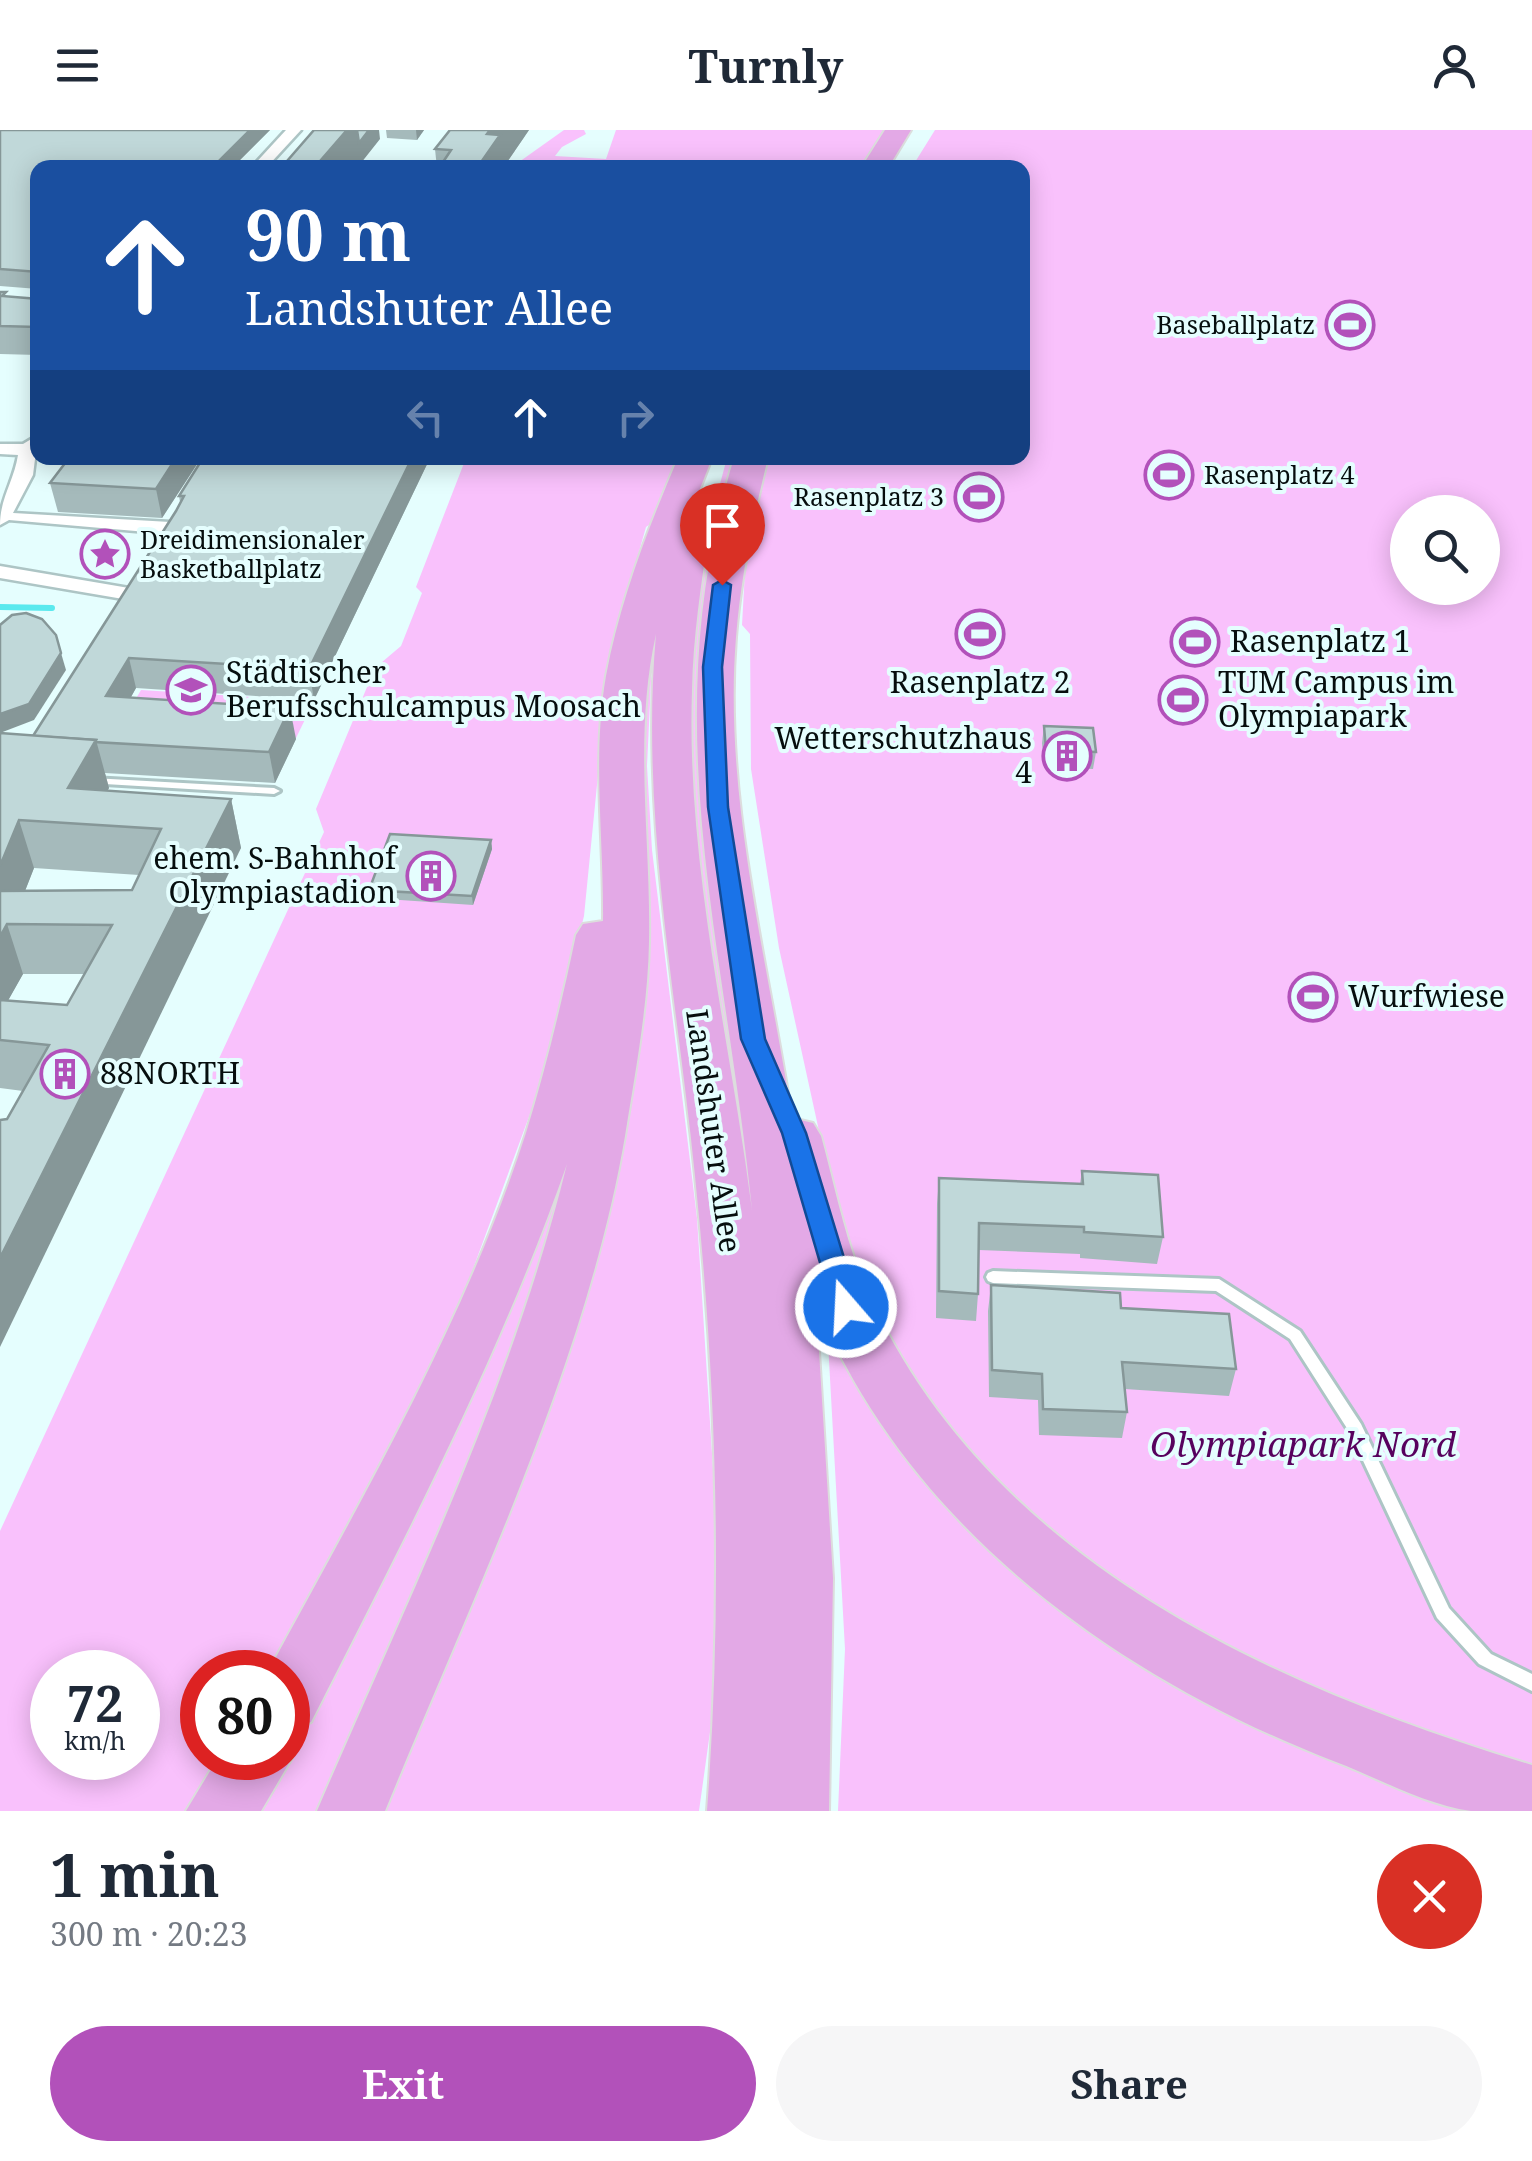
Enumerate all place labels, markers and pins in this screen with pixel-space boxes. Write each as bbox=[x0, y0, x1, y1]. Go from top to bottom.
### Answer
sports icon: Baseballplatz bbox=[1324, 299, 1376, 351]
place label: Baseballplatz bbox=[1156, 307, 1315, 341]
sports icon: Rasenplatz 4 bbox=[1143, 449, 1195, 501]
place label: Rasenplatz 4 bbox=[1204, 457, 1355, 491]
sports icon: Rasenplatz 3 bbox=[953, 471, 1005, 523]
place label: Rasenplatz 3 bbox=[794, 479, 944, 513]
pin bbox=[680, 483, 765, 586]
place label: Dreidimensionaler Basketballplatz bbox=[140, 522, 365, 585]
place icon: Dreidimensionaler Basketballplatz bbox=[79, 528, 131, 580]
sports icon: Rasenplatz 2 bbox=[954, 608, 1006, 660]
sports icon: Rasenplatz 1 bbox=[1169, 616, 1221, 668]
place label: Rasenplatz 1 bbox=[1230, 620, 1411, 661]
place label: Städtischer Berufsschulcampus Moosach bbox=[226, 651, 641, 726]
place label: Rasenplatz 2 bbox=[890, 661, 1070, 702]
place label: TUM Campus im Olympiapark bbox=[1218, 661, 1454, 736]
school or university icon: Städtischer Berufsschulcampus Moosach bbox=[165, 664, 217, 716]
sports icon: TUM Campus im Olympiapark bbox=[1157, 674, 1209, 726]
place label: Wetterschutzhaus 4 bbox=[774, 717, 1032, 792]
building icon: Wetterschutzhaus 4 bbox=[1041, 730, 1093, 782]
place label: ehem. S-Bahnhof Olympiastadion bbox=[153, 837, 399, 912]
building icon: ehem. S-Bahnhof Olympiastadion bbox=[405, 850, 457, 902]
sports icon: Wurfwiese bbox=[1287, 971, 1339, 1023]
place label: Wurfwiese bbox=[1348, 975, 1505, 1016]
building icon: 88NORTH bbox=[39, 1048, 91, 1100]
place label: 88NORTH bbox=[100, 1052, 240, 1093]

